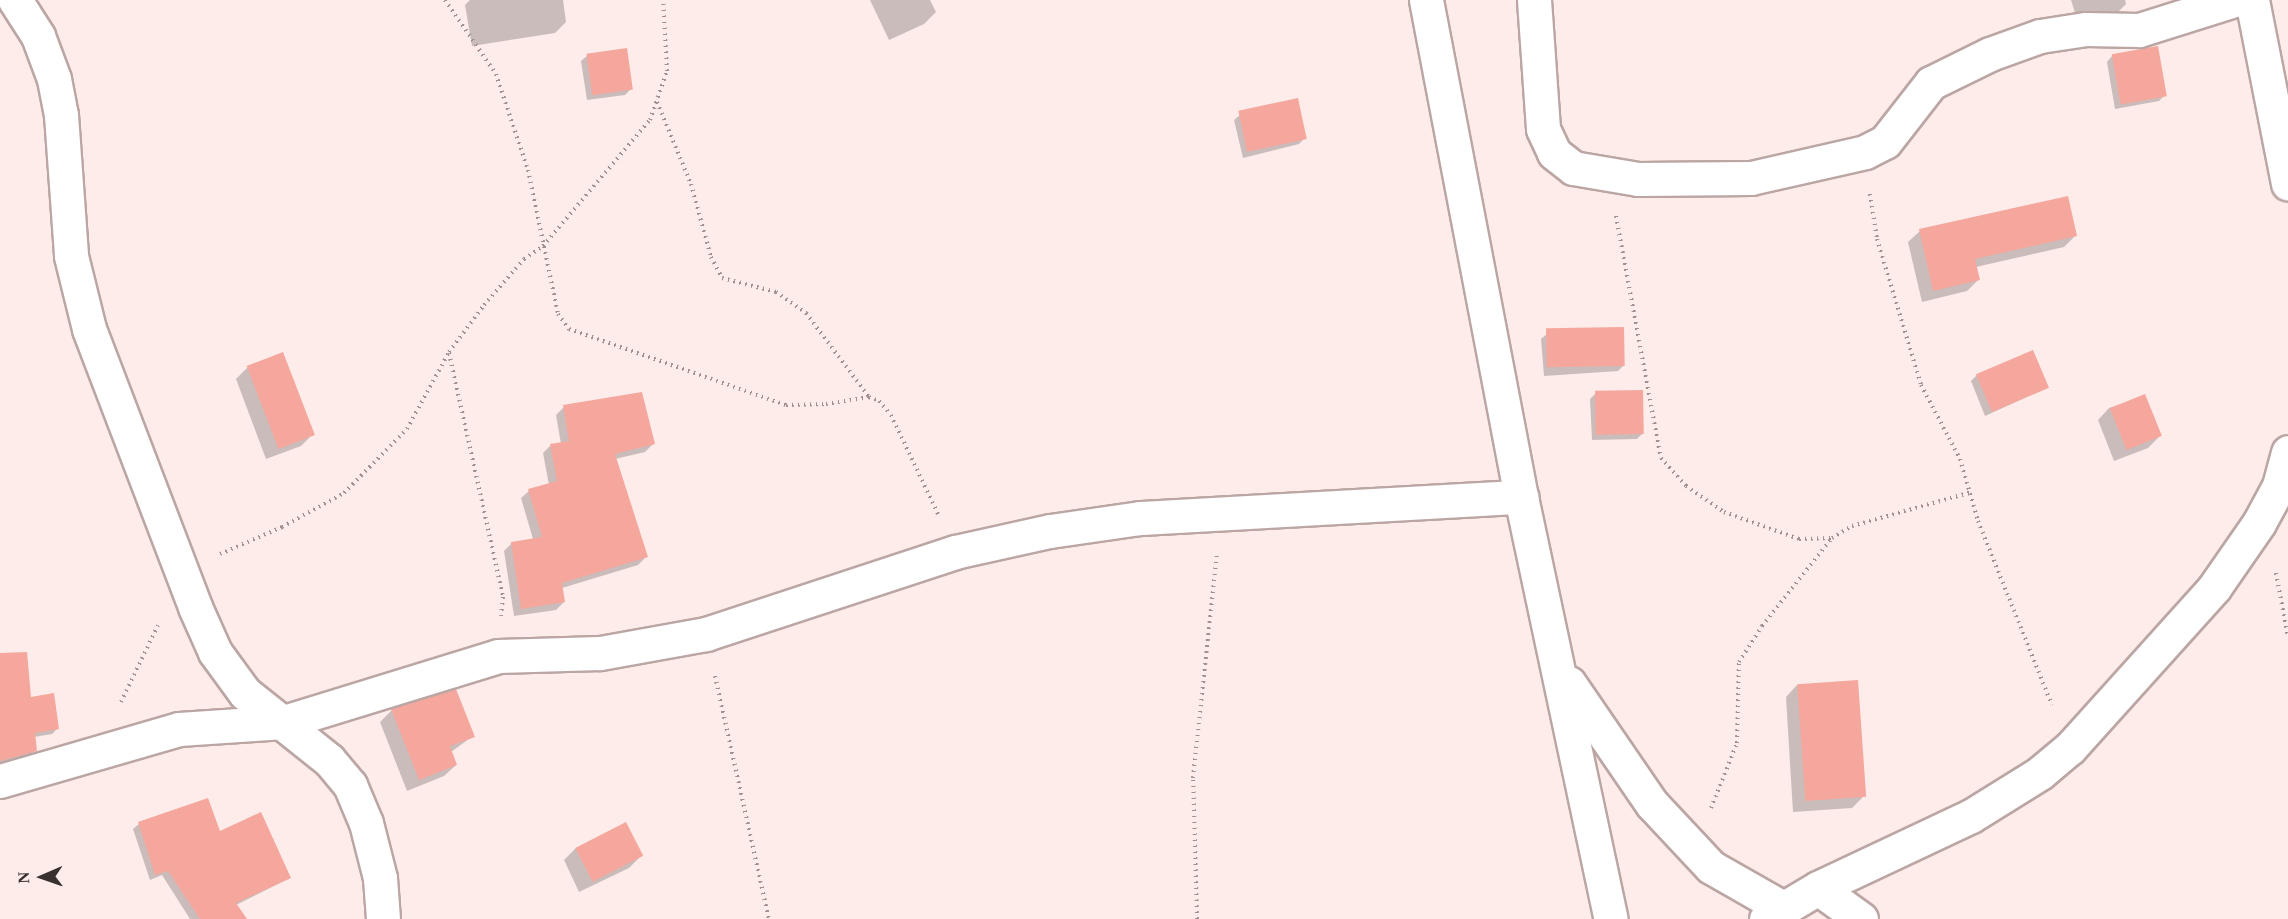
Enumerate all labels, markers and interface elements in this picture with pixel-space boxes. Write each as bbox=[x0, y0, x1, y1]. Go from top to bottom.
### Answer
north arrow bbox=[12, 847, 72, 907]
text: N bbox=[15, 872, 32, 884]

